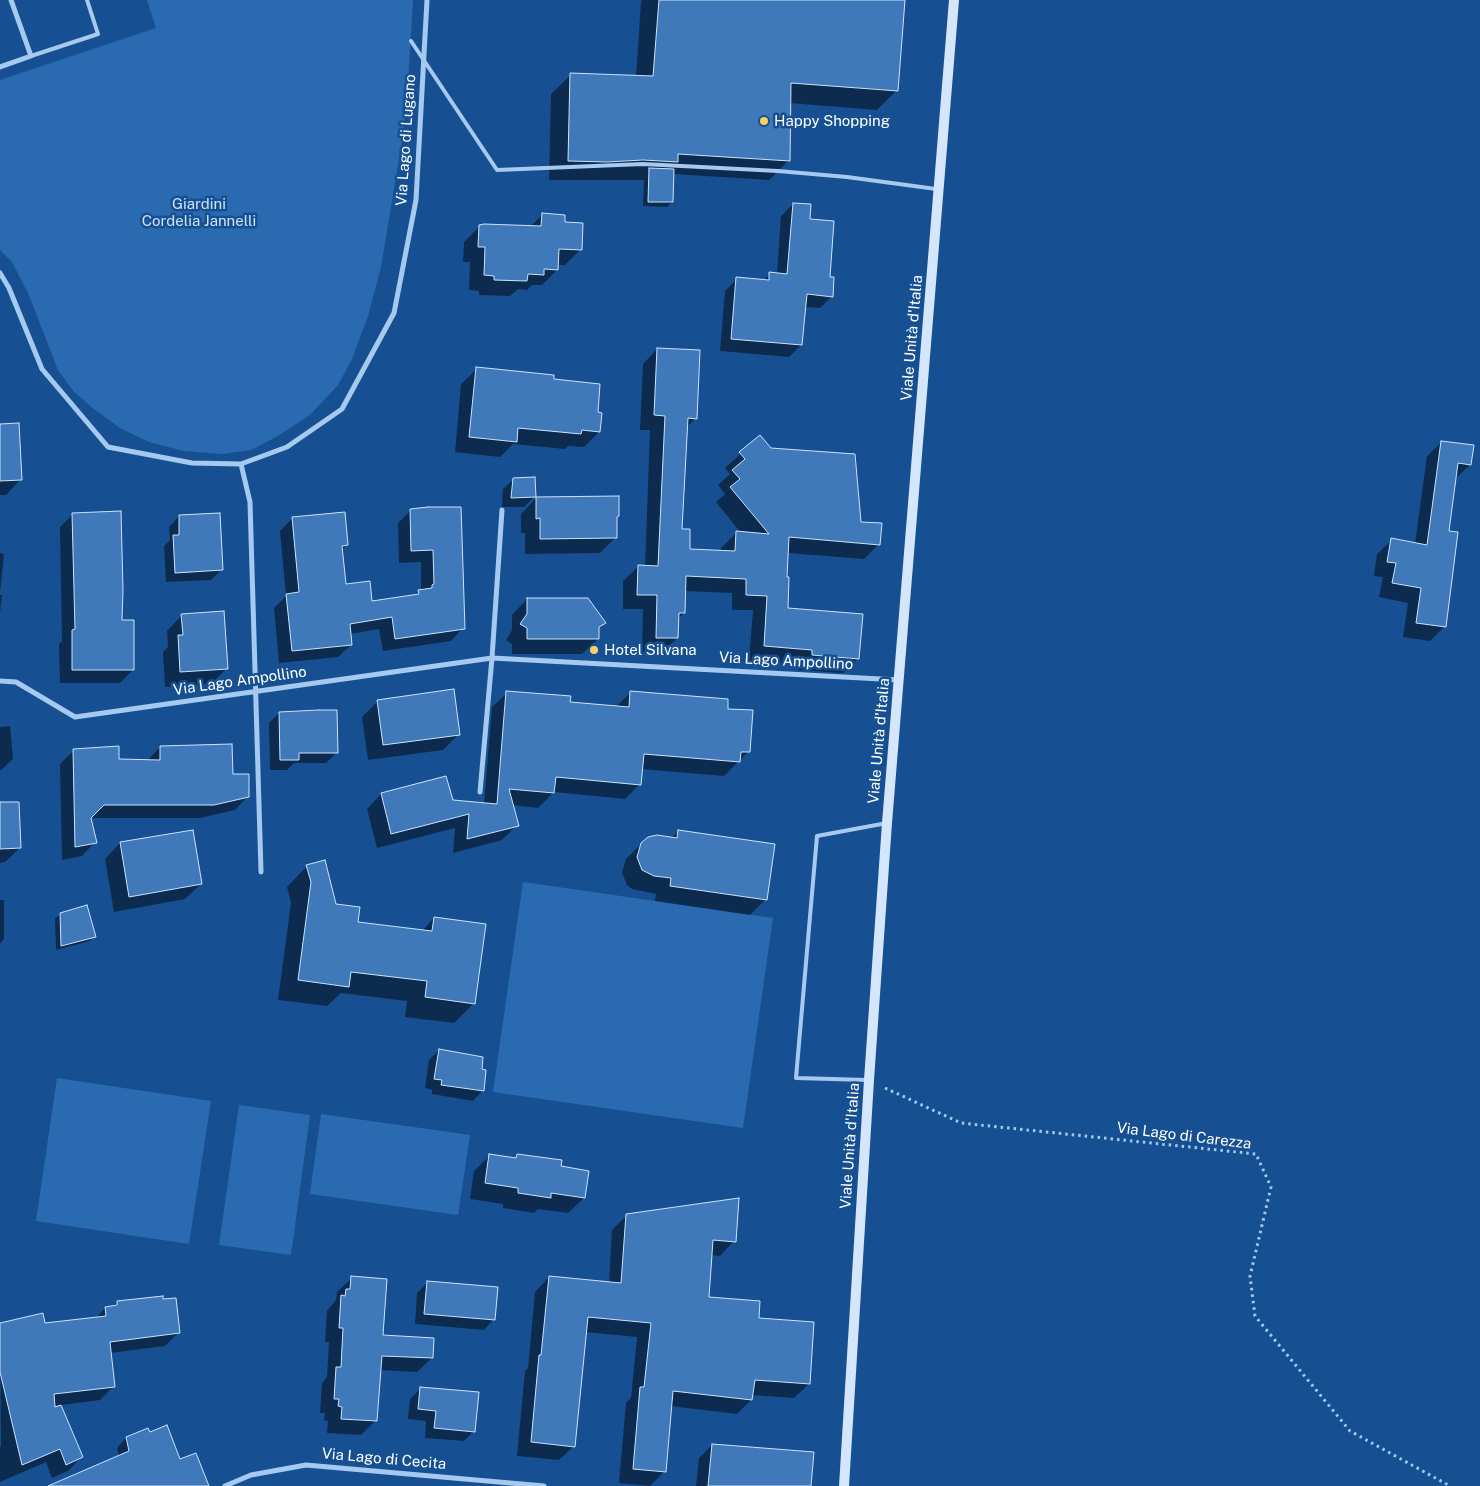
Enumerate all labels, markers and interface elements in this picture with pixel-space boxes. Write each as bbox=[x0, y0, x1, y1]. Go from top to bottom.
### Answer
street label: Via Lago di Lugano bbox=[392, 74, 420, 206]
place label: Happy Shopping bbox=[774, 112, 890, 130]
marker: Happy Shopping bbox=[758, 115, 770, 127]
park label: Giardini Cordelia Jannelli bbox=[142, 195, 256, 230]
street label: Viale Unità d'Italia bbox=[898, 274, 926, 402]
place label: Hotel Silvana bbox=[604, 641, 697, 659]
marker: Hotel Silvana bbox=[588, 644, 600, 656]
street label: Via Lago Ampollino bbox=[718, 648, 854, 674]
street label: Via Lago Ampollino bbox=[172, 663, 308, 699]
street label: Viale Unità d'Italia bbox=[865, 677, 893, 805]
street label: Viale Unità d'Italia bbox=[837, 1082, 863, 1210]
street label: Via Lago di Carezza bbox=[1116, 1119, 1252, 1153]
street label: Via Lago di Cecita bbox=[321, 1445, 447, 1473]

